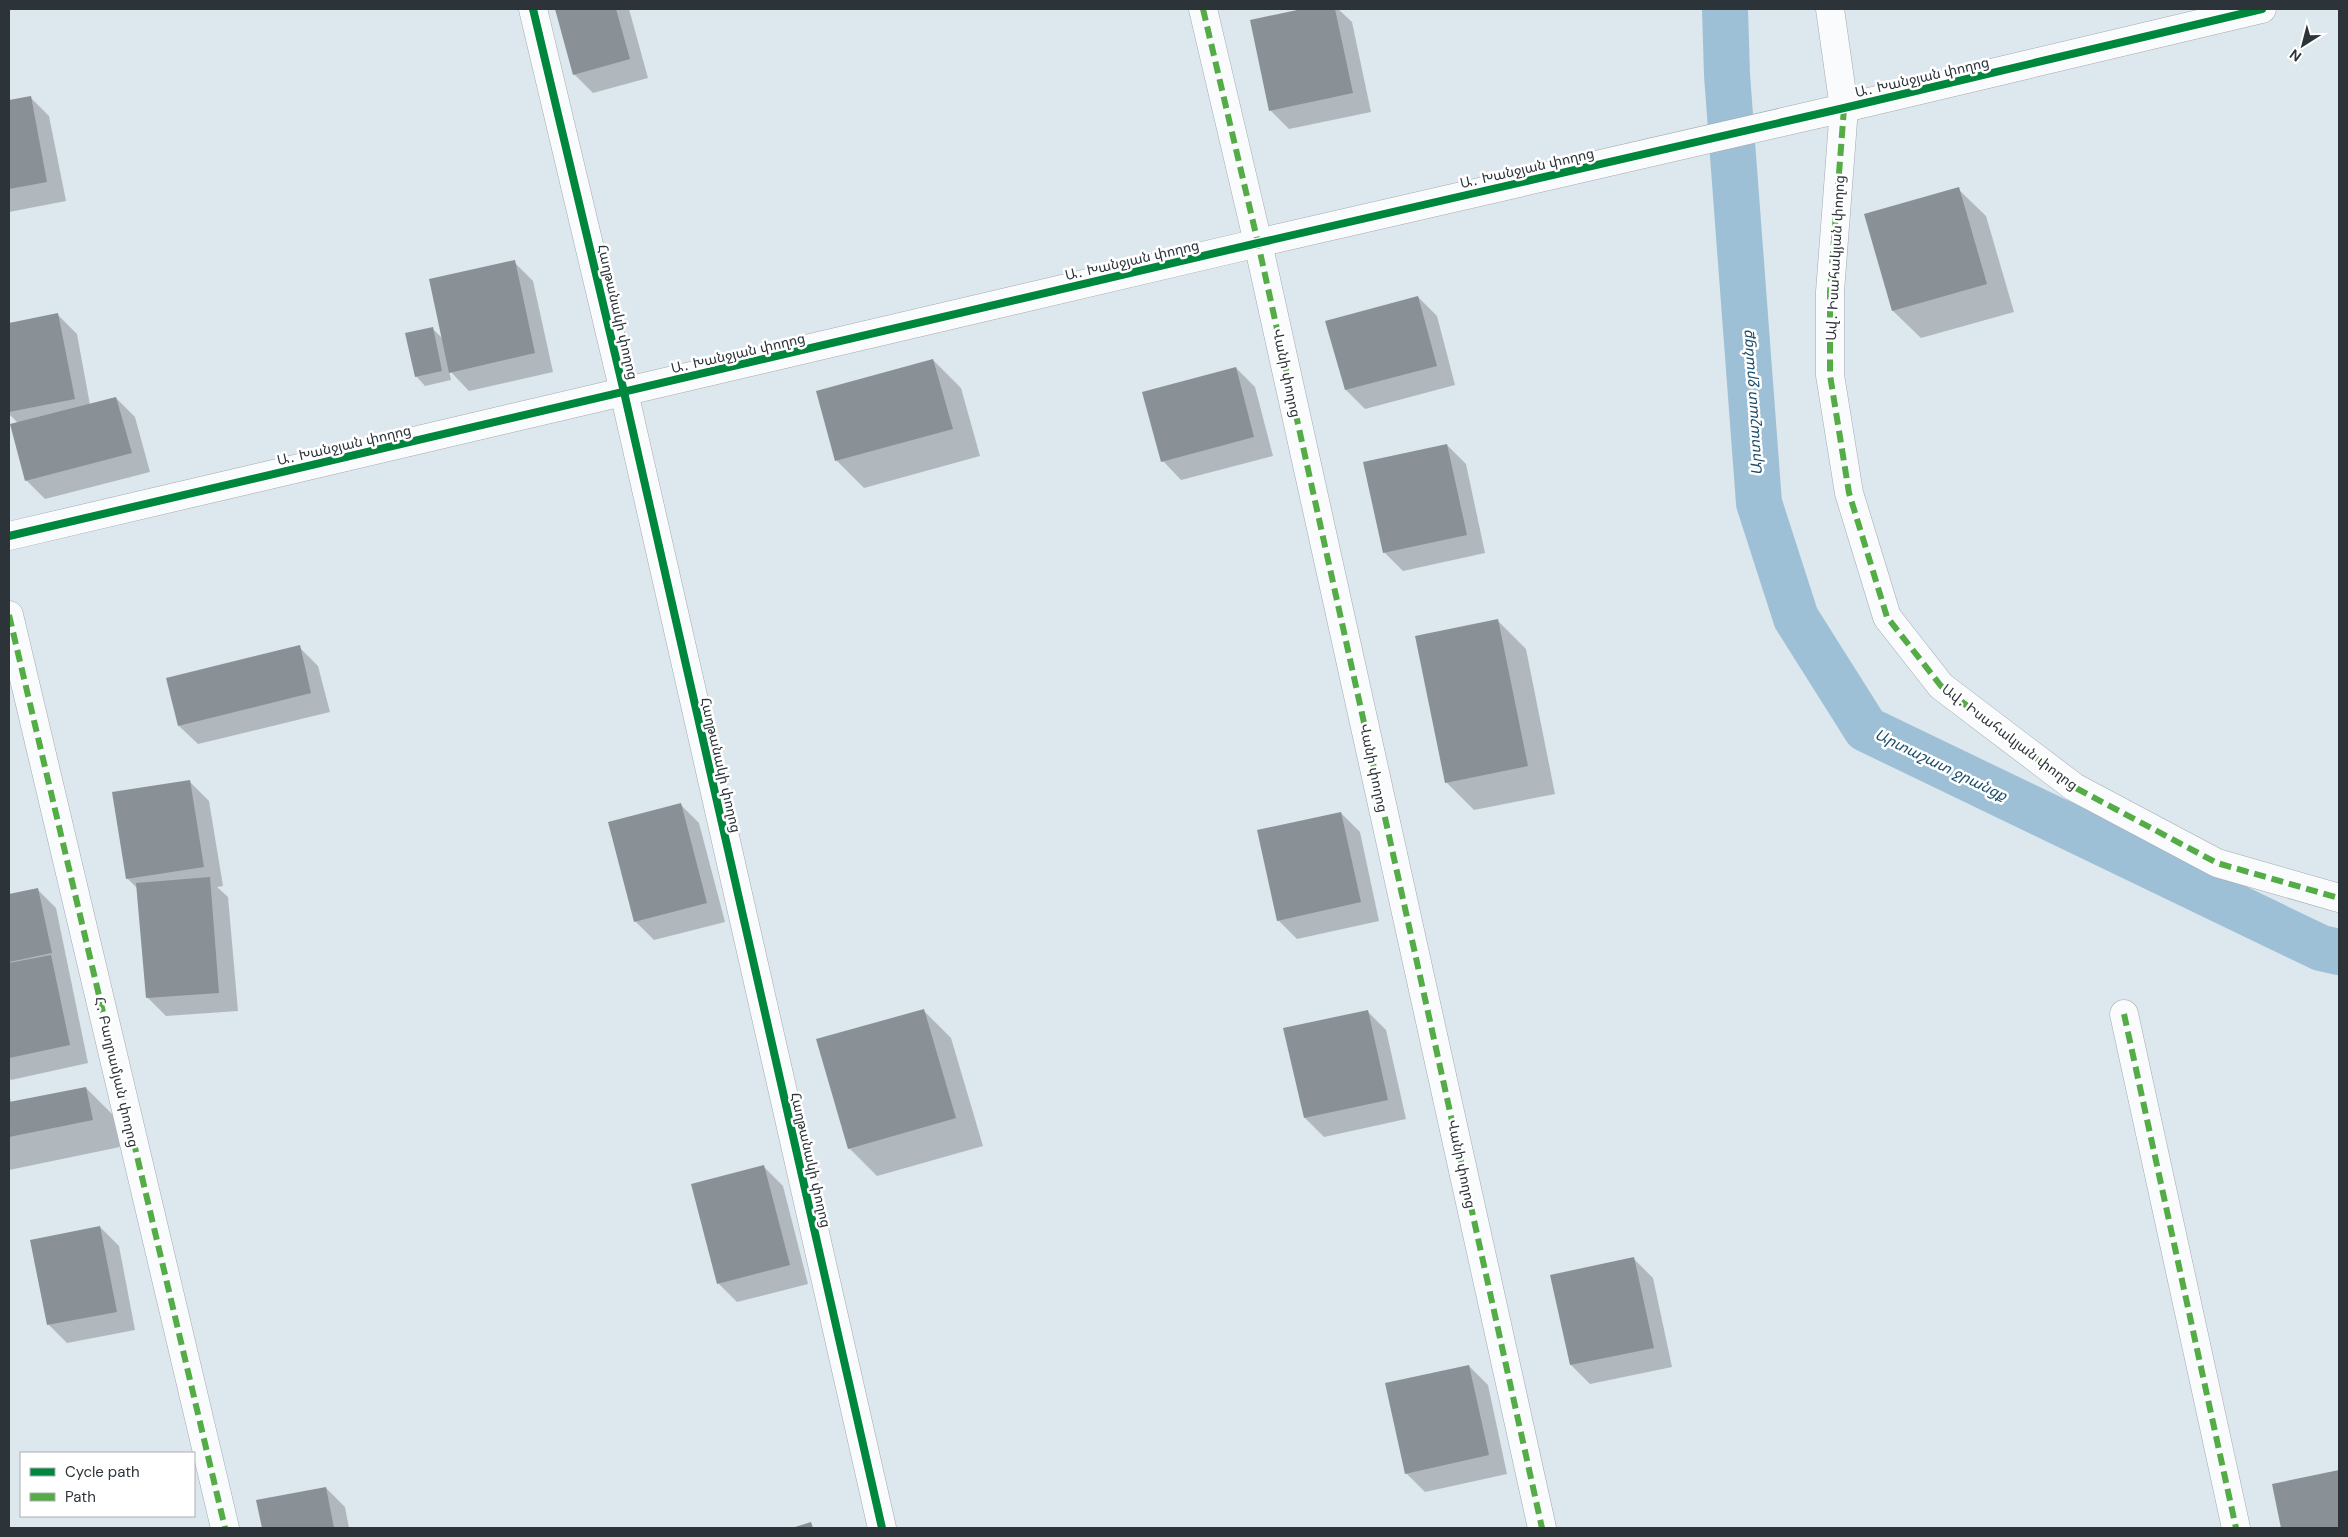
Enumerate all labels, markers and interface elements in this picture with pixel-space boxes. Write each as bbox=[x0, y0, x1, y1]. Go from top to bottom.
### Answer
north arrow bbox=[2278, 20, 2328, 70]
text: N bbox=[2286, 45, 2305, 66]
street label: Ա․ Խանջյան փողոց bbox=[1853, 53, 1991, 101]
street label: Ա․ Խանջյան փողոց bbox=[1458, 144, 1596, 192]
street label: Ավ․ Իսահակյան փողոց bbox=[1822, 175, 1848, 341]
street label: Ա․ Խանջյան փողոց bbox=[1063, 236, 1201, 284]
street label: Հաղթանակի փողոց bbox=[594, 243, 642, 381]
street label: Վանի փողոց bbox=[1269, 327, 1305, 419]
street label: Ա․ Խանջյան փողոց bbox=[669, 329, 807, 377]
water label: Արտաշատ ջրանցք bbox=[1737, 329, 1767, 476]
street label: Ա․ Խանջյան փողոց bbox=[275, 421, 413, 469]
street label: Ավ․ Իսահակյան փողոց bbox=[1938, 680, 2082, 794]
street label: Հաղթանակի փողոց bbox=[697, 696, 745, 834]
street label: Վանի փողոց bbox=[1356, 722, 1392, 814]
water label: Արտաշատ ջրանցք bbox=[1872, 724, 2011, 806]
street label: Հ․ Բաղրամյան փողոց bbox=[91, 995, 143, 1149]
street label: Հաղթանակի փողոց bbox=[787, 1091, 835, 1229]
street label: Վանի փողոց bbox=[1444, 1118, 1480, 1210]
legend bbox=[20, 1452, 195, 1517]
text: Cycle path bbox=[65, 1462, 140, 1482]
text: Path bbox=[65, 1487, 96, 1507]

